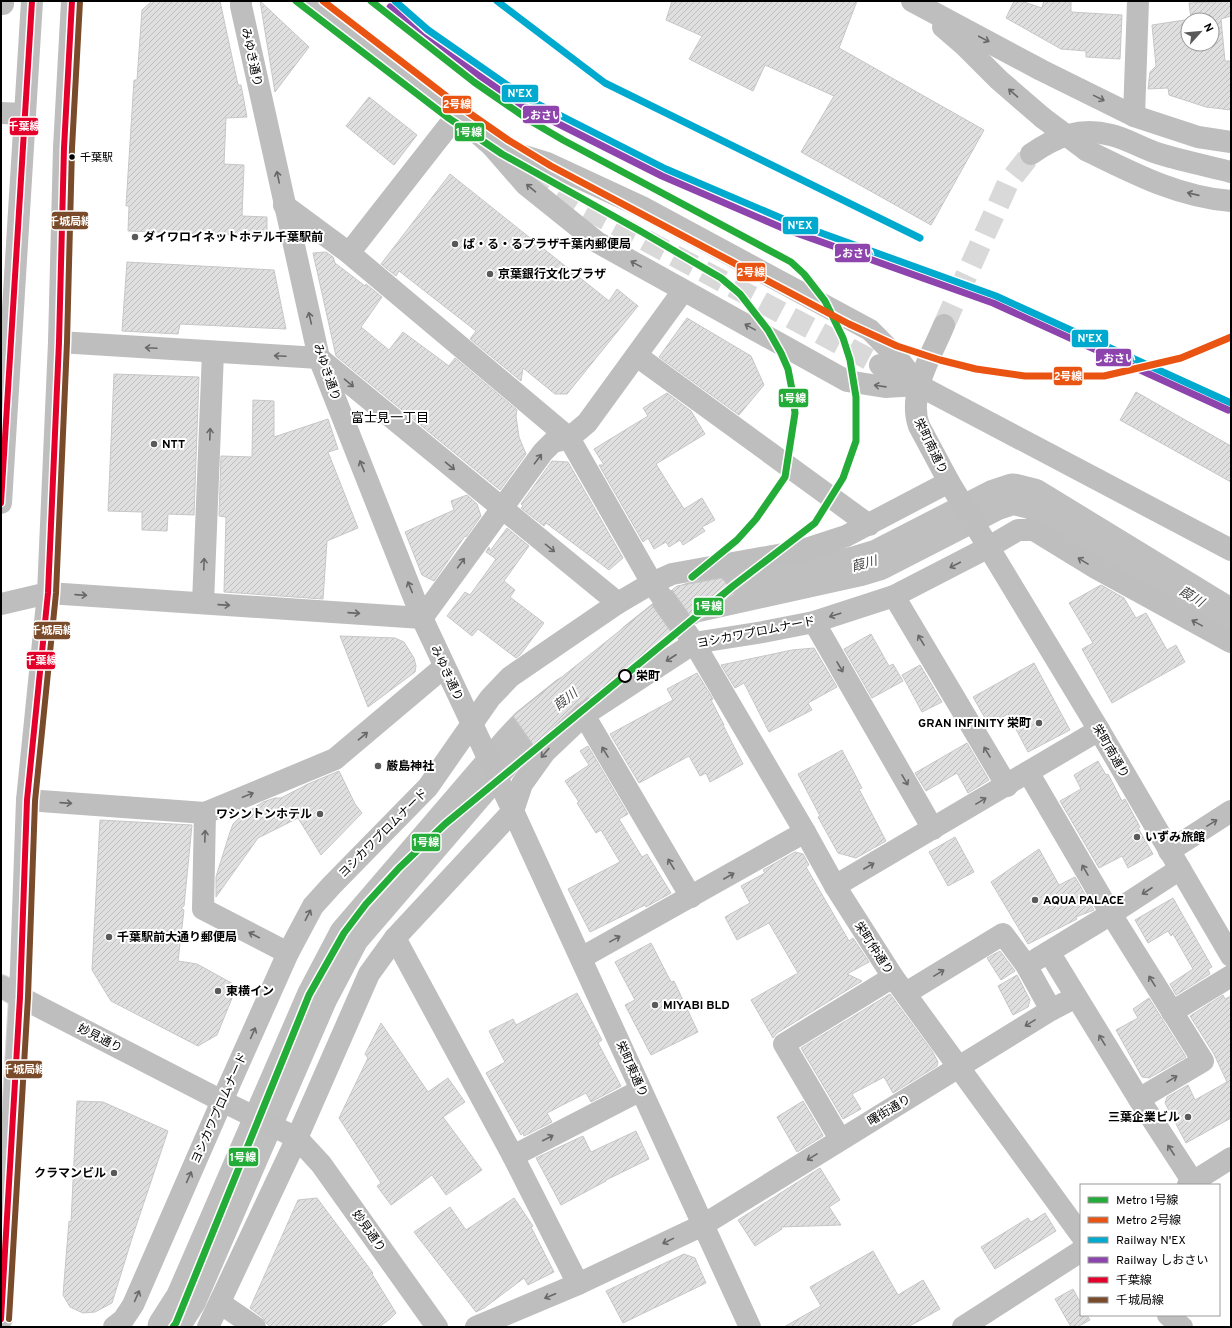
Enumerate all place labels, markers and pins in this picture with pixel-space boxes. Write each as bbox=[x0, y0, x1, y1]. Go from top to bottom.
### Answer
place label: 千葉駅 bbox=[80, 151, 113, 165]
marker: 千葉駅 bbox=[67, 152, 77, 162]
place label: ダイワロイネットホテル千葉駅前 bbox=[143, 230, 323, 246]
marker: ダイワロイネットホテル千葉駅前 bbox=[130, 232, 140, 242]
place label: ぱ・る・るプラザ千葉内郵便局 bbox=[463, 237, 631, 253]
marker: ぱ・る・るプラザ千葉内郵便局 bbox=[450, 239, 460, 249]
place label: 京葉銀行文化プラザ bbox=[498, 267, 606, 283]
marker: 京葉銀行文化プラザ bbox=[485, 269, 495, 279]
place label: NTT bbox=[162, 437, 185, 453]
marker: NTT bbox=[149, 439, 159, 449]
marker: 栄町 bbox=[618, 669, 632, 683]
place label: 栄町 bbox=[636, 669, 660, 685]
place label: GRAN INFINITY 栄町 bbox=[918, 716, 1031, 732]
marker: GRAN INFINITY 栄町 bbox=[1034, 718, 1044, 728]
place label: 厳島神社 bbox=[386, 759, 434, 775]
marker: 厳島神社 bbox=[373, 761, 383, 771]
place label: ワシントンホテル bbox=[216, 807, 312, 823]
marker: ワシントンホテル bbox=[315, 809, 325, 819]
place label: いずみ旅館 bbox=[1145, 830, 1205, 846]
marker: いずみ旅館 bbox=[1132, 832, 1142, 842]
place label: AQUA PALACE bbox=[1043, 893, 1124, 909]
marker: AQUA PALACE bbox=[1030, 895, 1040, 905]
place label: 千葉駅前大通り郵便局 bbox=[117, 930, 237, 946]
marker: 千葉駅前大通り郵便局 bbox=[104, 932, 114, 942]
place label: 東横イン bbox=[226, 984, 274, 1000]
marker: 東横イン bbox=[213, 986, 223, 996]
place label: MIYABI BLD bbox=[663, 998, 730, 1014]
marker: MIYABI BLD bbox=[650, 1000, 660, 1010]
place label: 三葉企業ビル bbox=[1108, 1110, 1180, 1126]
marker: 三葉企業ビル bbox=[1183, 1112, 1193, 1122]
place label: クラマンビル bbox=[34, 1166, 106, 1182]
marker: クラマンビル bbox=[109, 1168, 119, 1178]

